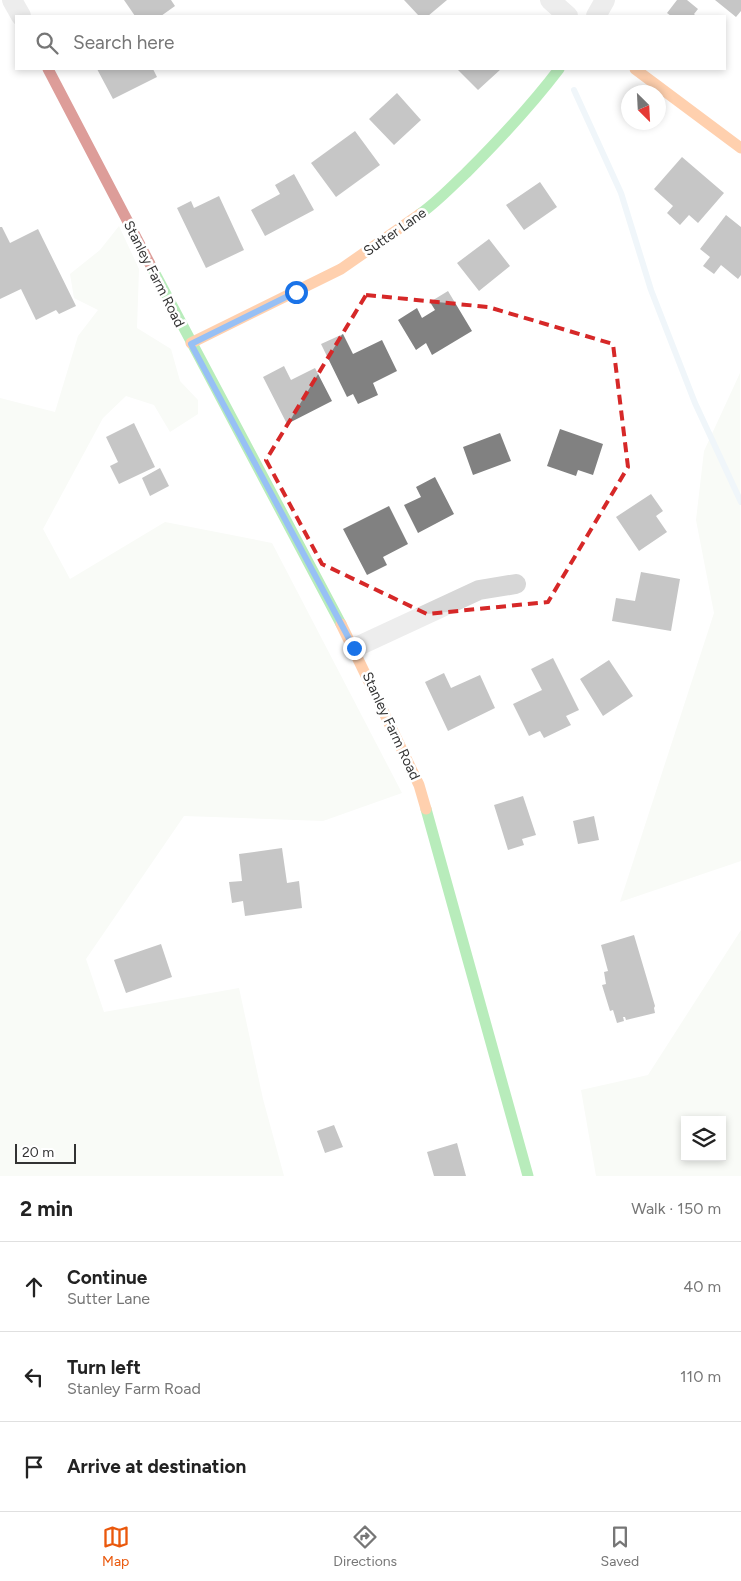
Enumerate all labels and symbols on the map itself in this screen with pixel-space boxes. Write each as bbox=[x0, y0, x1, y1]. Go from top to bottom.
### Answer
north arrow bbox=[621, 85, 666, 130]
street label: Sutter Lane bbox=[360, 204, 430, 260]
street label: Stanley Farm Road bbox=[120, 218, 188, 330]
route start bbox=[285, 281, 308, 304]
route end bbox=[343, 637, 366, 660]
street label: Stanley Farm Road bbox=[359, 669, 423, 783]
scale bar bbox=[15, 1141, 76, 1164]

